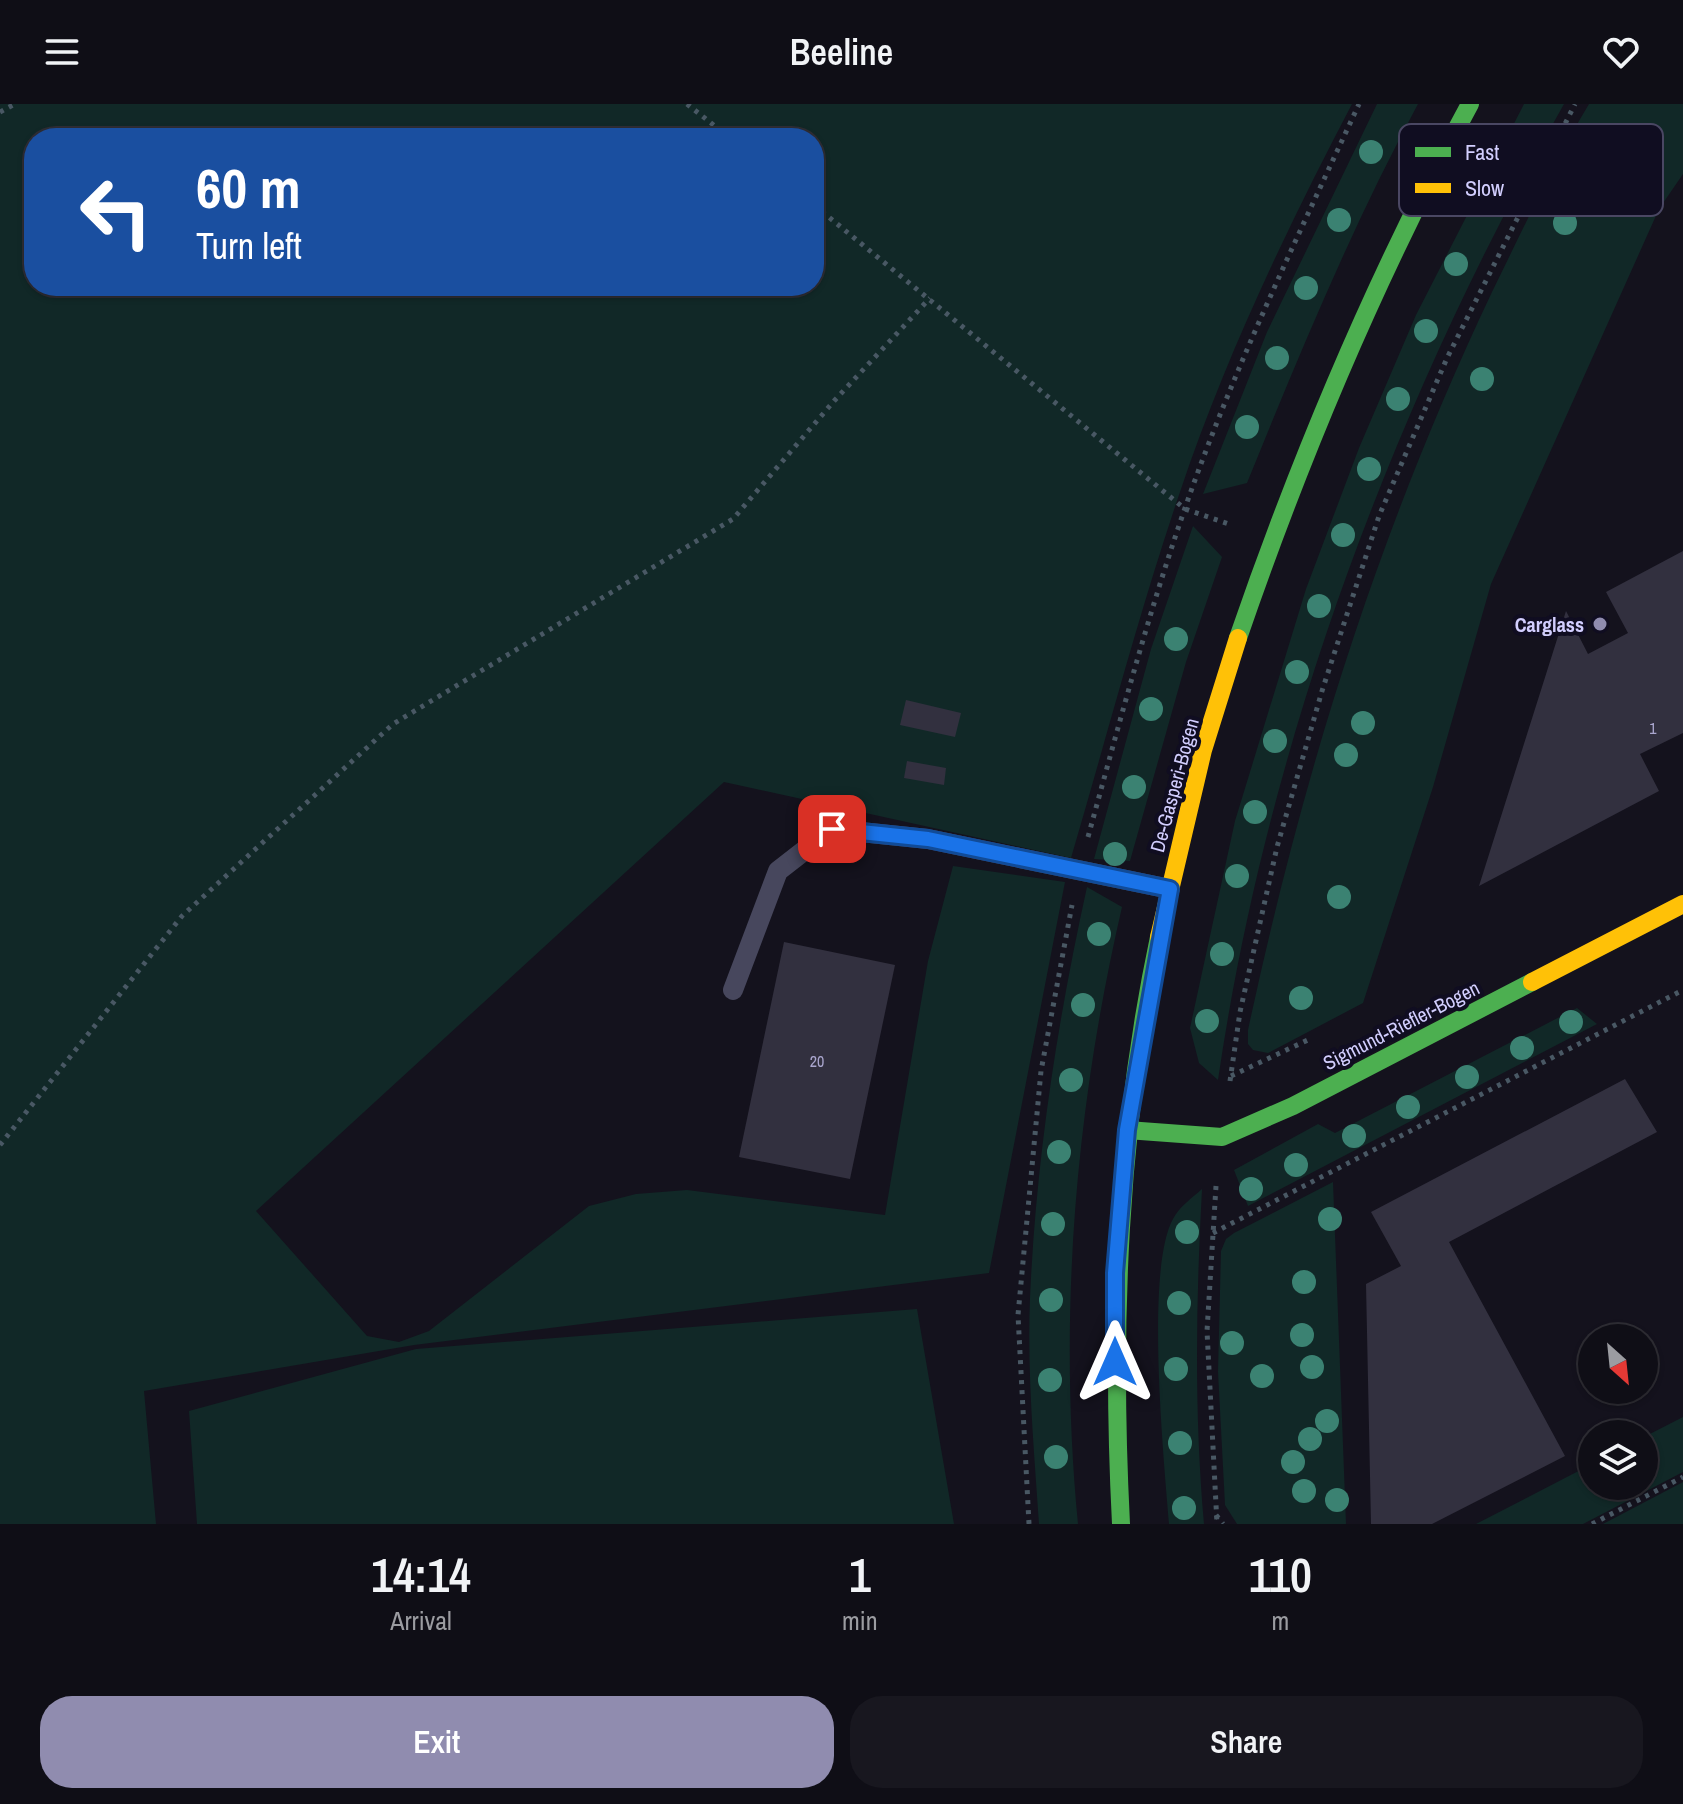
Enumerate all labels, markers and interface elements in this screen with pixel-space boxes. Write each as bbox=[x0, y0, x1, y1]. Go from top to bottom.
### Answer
text: Beeline bbox=[790, 28, 893, 76]
icon: menu bbox=[40, 30, 84, 74]
icon: heart bbox=[1599, 30, 1643, 74]
legend bbox=[1399, 124, 1663, 216]
text: Fast bbox=[1465, 137, 1499, 167]
text: 60 m bbox=[196, 150, 301, 225]
icon: left bbox=[64, 160, 168, 264]
text: Slow bbox=[1465, 173, 1504, 203]
text: Turn left bbox=[196, 222, 302, 270]
place label: Carglass bbox=[1515, 611, 1584, 638]
marker: Carglass bbox=[1591, 615, 1609, 633]
street label: De-Gasperi-Bogen bbox=[1143, 715, 1205, 855]
house number: 1 bbox=[1649, 717, 1657, 739]
pin bbox=[798, 795, 866, 863]
icon: arrive bbox=[810, 807, 854, 851]
street label: Sigmund-Riefler-Bogen bbox=[1318, 974, 1484, 1076]
house number: 20 bbox=[810, 1050, 824, 1072]
position arrow bbox=[1073, 1320, 1157, 1404]
north arrow bbox=[1578, 1324, 1658, 1404]
map controls bbox=[1578, 1324, 1658, 1500]
button: layers bbox=[1578, 1420, 1658, 1500]
text: 14:14 bbox=[371, 1542, 471, 1607]
text: 1 bbox=[849, 1542, 871, 1607]
text: 110 bbox=[1249, 1542, 1312, 1607]
text: Arrival bbox=[390, 1603, 452, 1638]
text: min bbox=[842, 1603, 878, 1638]
text: m bbox=[1271, 1603, 1289, 1638]
button: Exit bbox=[40, 1696, 834, 1788]
button: Share bbox=[850, 1696, 1643, 1788]

